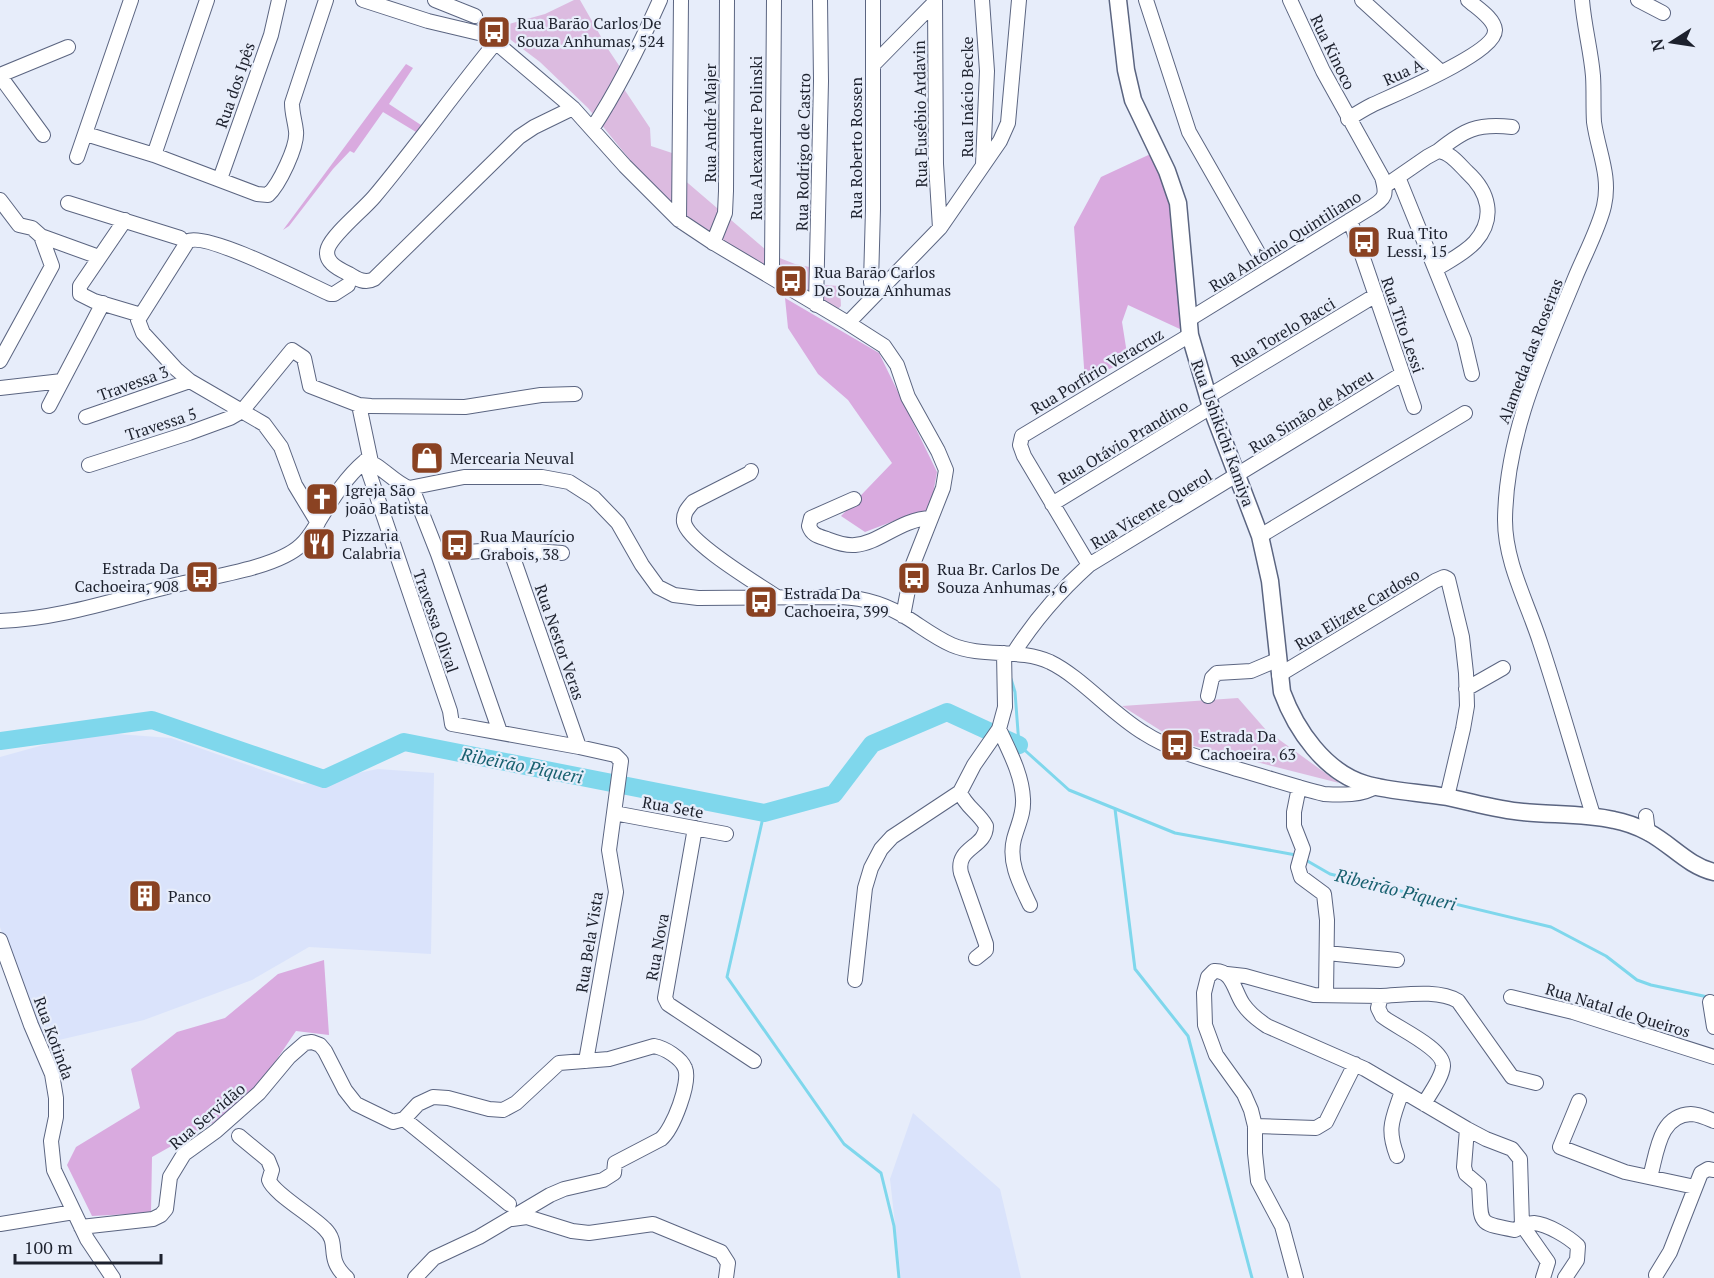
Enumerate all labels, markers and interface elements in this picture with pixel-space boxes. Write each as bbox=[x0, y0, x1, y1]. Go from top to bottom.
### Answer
street label: Rua Kinoco bbox=[1305, 11, 1361, 93]
place label: Rua Barão Carlos De Souza Anhumas, 524 bbox=[517, 12, 665, 52]
north arrow bbox=[1642, 12, 1702, 72]
bus stop icon: Rua Barão Carlos De Souza Anhumas, 524 bbox=[476, 14, 512, 50]
street label: Rua Inácio Becke bbox=[956, 36, 978, 158]
text: N bbox=[1645, 37, 1669, 53]
street label: Rua dos Ipês bbox=[210, 39, 260, 131]
street label: Rua Eusébio Ardavin bbox=[908, 40, 932, 188]
street label: Rua A bbox=[1379, 53, 1427, 91]
street label: Rua Alexandre Polinski bbox=[745, 56, 767, 220]
street label: Rua André Majer bbox=[699, 63, 721, 183]
street label: Rua Rodrigo de Castro bbox=[791, 73, 815, 231]
street label: Rua Roberto Rossen bbox=[845, 77, 867, 219]
street label: Rua Antônio Quintiliano bbox=[1205, 185, 1365, 297]
place label: Rua Tito Lessi, 15 bbox=[1387, 222, 1448, 262]
bus stop icon: Rua Tito Lessi, 15 bbox=[1346, 224, 1382, 260]
place label: Rua Barão Carlos De Souza Anhumas bbox=[814, 261, 951, 301]
bus stop icon: Rua Barão Carlos De Souza Anhumas bbox=[773, 263, 809, 299]
street label: Rua Tito Lessi bbox=[1376, 274, 1430, 376]
street label: Alameda das Roseiras bbox=[1492, 275, 1568, 427]
street label: Rua Torelo Bacci bbox=[1227, 292, 1339, 372]
street label: Rua Porfírio Veracruz bbox=[1027, 323, 1167, 419]
street label: Rua Ushikichi Kamiya bbox=[1186, 356, 1260, 510]
street label: Travessa 3 bbox=[95, 360, 171, 406]
street label: Rua Simão de Abreu bbox=[1245, 364, 1377, 458]
street label: Rua Otávio Prandino bbox=[1054, 394, 1192, 490]
street label: Travessa 5 bbox=[122, 402, 200, 446]
shop icon: Mercearia Neuval bbox=[409, 440, 445, 476]
place label: Mercearia Neuval bbox=[450, 447, 574, 469]
street label: Rua Vicente Querol bbox=[1086, 464, 1216, 554]
place label: Igreja São joão Batista bbox=[345, 479, 429, 519]
church icon: Igreja São joão Batista bbox=[304, 481, 340, 517]
place label: Pizzaria Calabria bbox=[342, 524, 401, 564]
place label: Rua Maurício Grabois, 38 bbox=[480, 525, 575, 565]
restaurant icon: Pizzaria Calabria bbox=[301, 526, 337, 562]
bus stop icon: Rua Maurício Grabois, 38 bbox=[439, 527, 475, 563]
place label: Estrada Da Cachoeira, 908 bbox=[74, 557, 179, 597]
place label: Rua Br. Carlos De Souza Anhumas, 6 bbox=[937, 558, 1068, 598]
bus stop icon: Estrada Da Cachoeira, 908 bbox=[184, 559, 220, 595]
bus stop icon: Rua Br. Carlos De Souza Anhumas, 6 bbox=[896, 560, 932, 596]
street label: Rua Elizete Cardoso bbox=[1291, 563, 1424, 655]
street label: Travessa Olival bbox=[408, 566, 464, 676]
street label: Rua Nestor Veras bbox=[530, 581, 590, 703]
place label: Estrada Da Cachoeira, 399 bbox=[784, 582, 889, 622]
bus stop icon: Estrada Da Cachoeira, 399 bbox=[743, 584, 779, 620]
place label: Estrada Da Cachoeira, 63 bbox=[1200, 725, 1296, 765]
bus stop icon: Estrada Da Cachoeira, 63 bbox=[1159, 727, 1195, 763]
water label: Ribeirão Piqueri bbox=[458, 741, 585, 789]
street label: Rua Sete bbox=[641, 791, 705, 823]
water label: Ribeirão Piqueri bbox=[1332, 862, 1459, 916]
building icon: Panco bbox=[127, 878, 163, 914]
place label: Panco bbox=[168, 885, 211, 907]
street label: Rua Bela Vista bbox=[570, 890, 608, 994]
street label: Rua Nova bbox=[640, 912, 674, 982]
street label: Rua Natal de Queiros bbox=[1543, 977, 1693, 1043]
street label: Rua Kotinda bbox=[29, 993, 79, 1083]
street label: Rua Servidão bbox=[164, 1078, 250, 1154]
scale bar bbox=[15, 1227, 160, 1265]
text: 100 m bbox=[24, 1235, 73, 1259]

